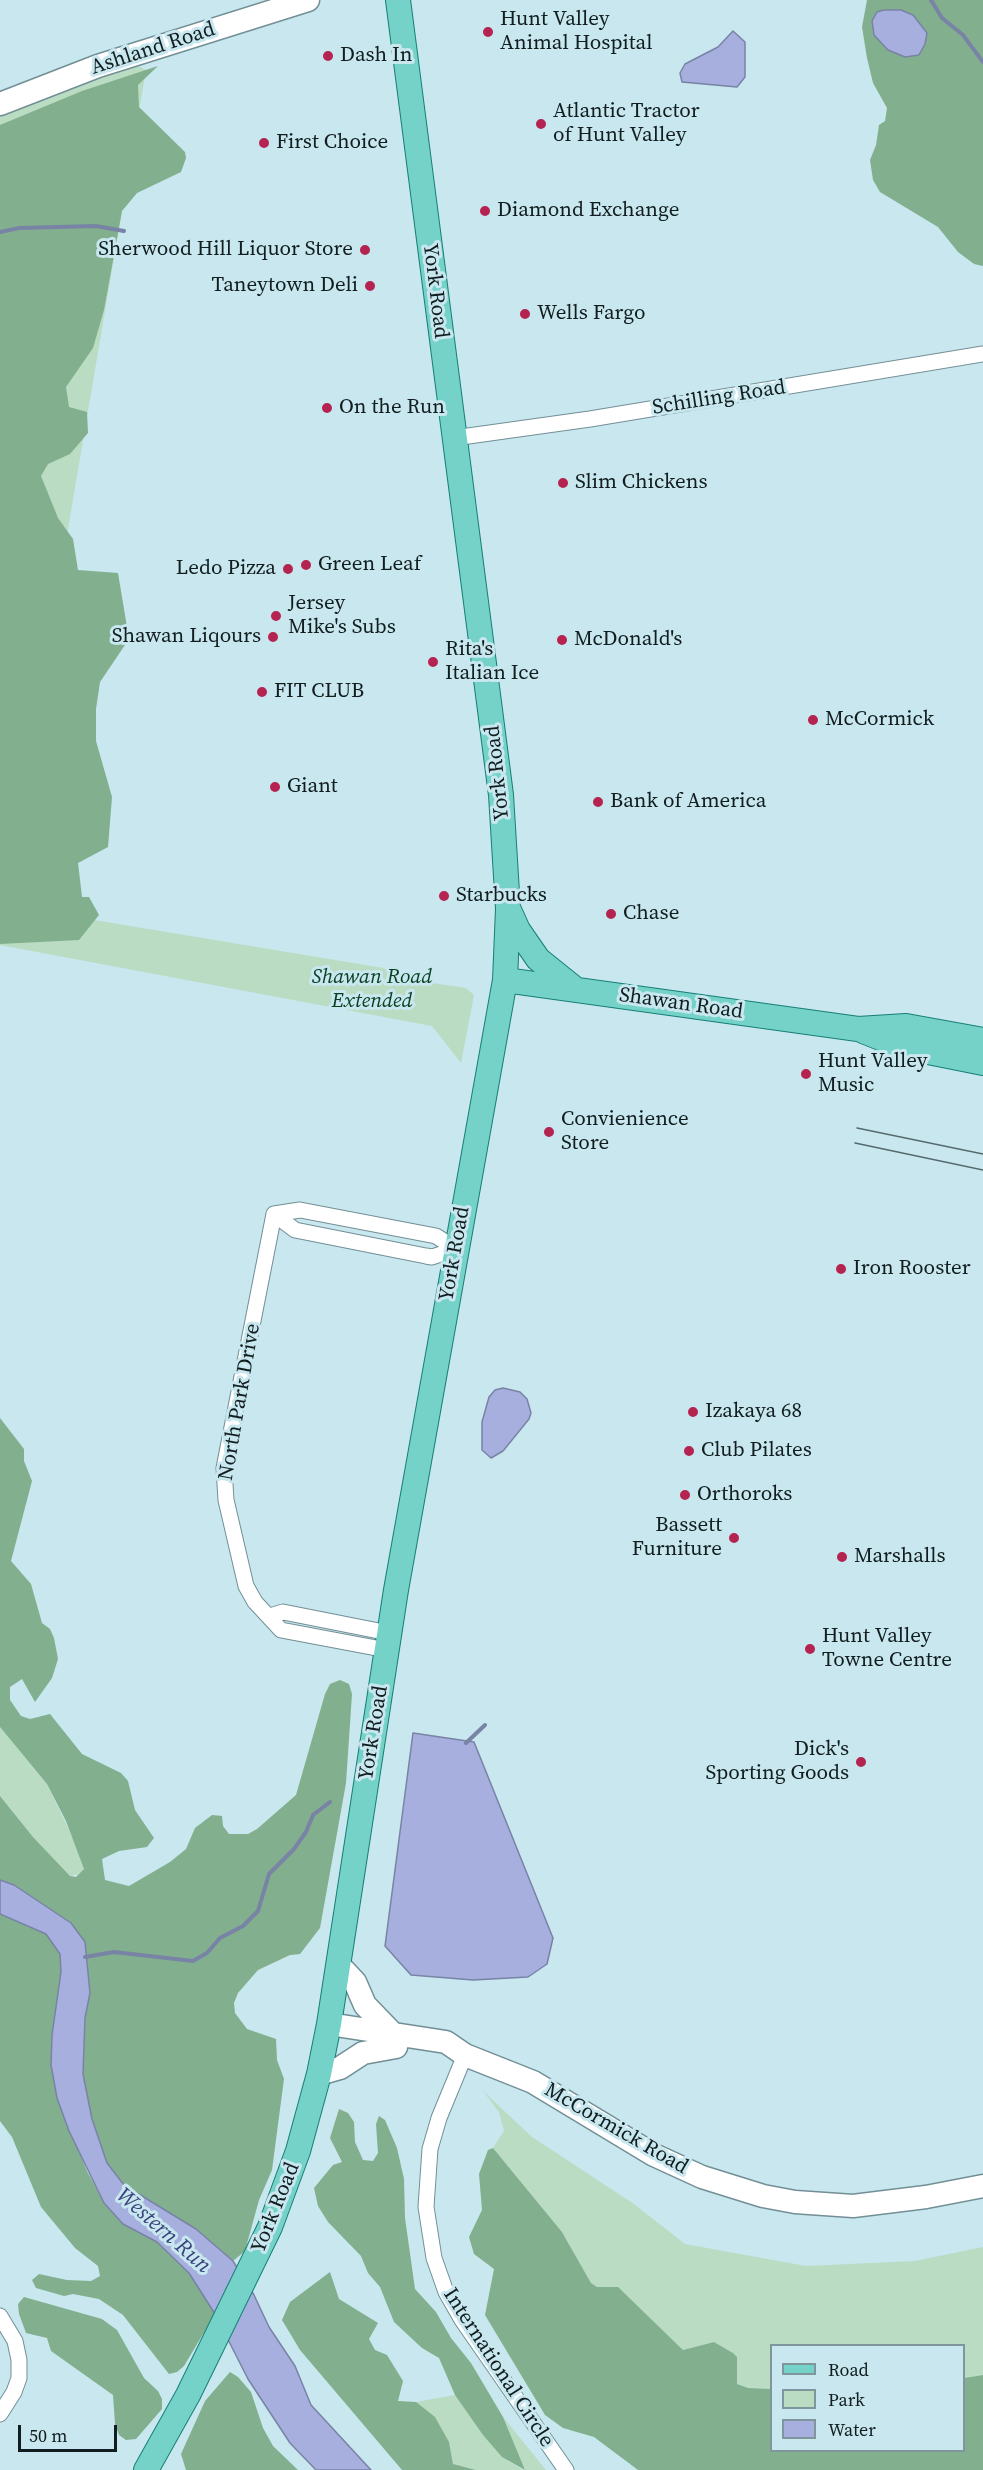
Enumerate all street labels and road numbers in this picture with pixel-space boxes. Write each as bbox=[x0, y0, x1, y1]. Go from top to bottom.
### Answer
street label: Ashland Road bbox=[88, 17, 218, 81]
street label: York Road bbox=[417, 242, 453, 340]
street label: Schilling Road bbox=[651, 375, 787, 421]
street label: York Road bbox=[480, 724, 516, 822]
street label: Shawan Road bbox=[617, 983, 745, 1025]
street label: York Road bbox=[434, 1205, 476, 1303]
street label: North Park Drive bbox=[214, 1322, 266, 1482]
street label: York Road bbox=[354, 1684, 394, 1782]
street label: McCormick Road bbox=[540, 2078, 692, 2180]
street label: York Road bbox=[246, 2159, 306, 2257]
street label: International Circle bbox=[437, 2284, 559, 2452]

